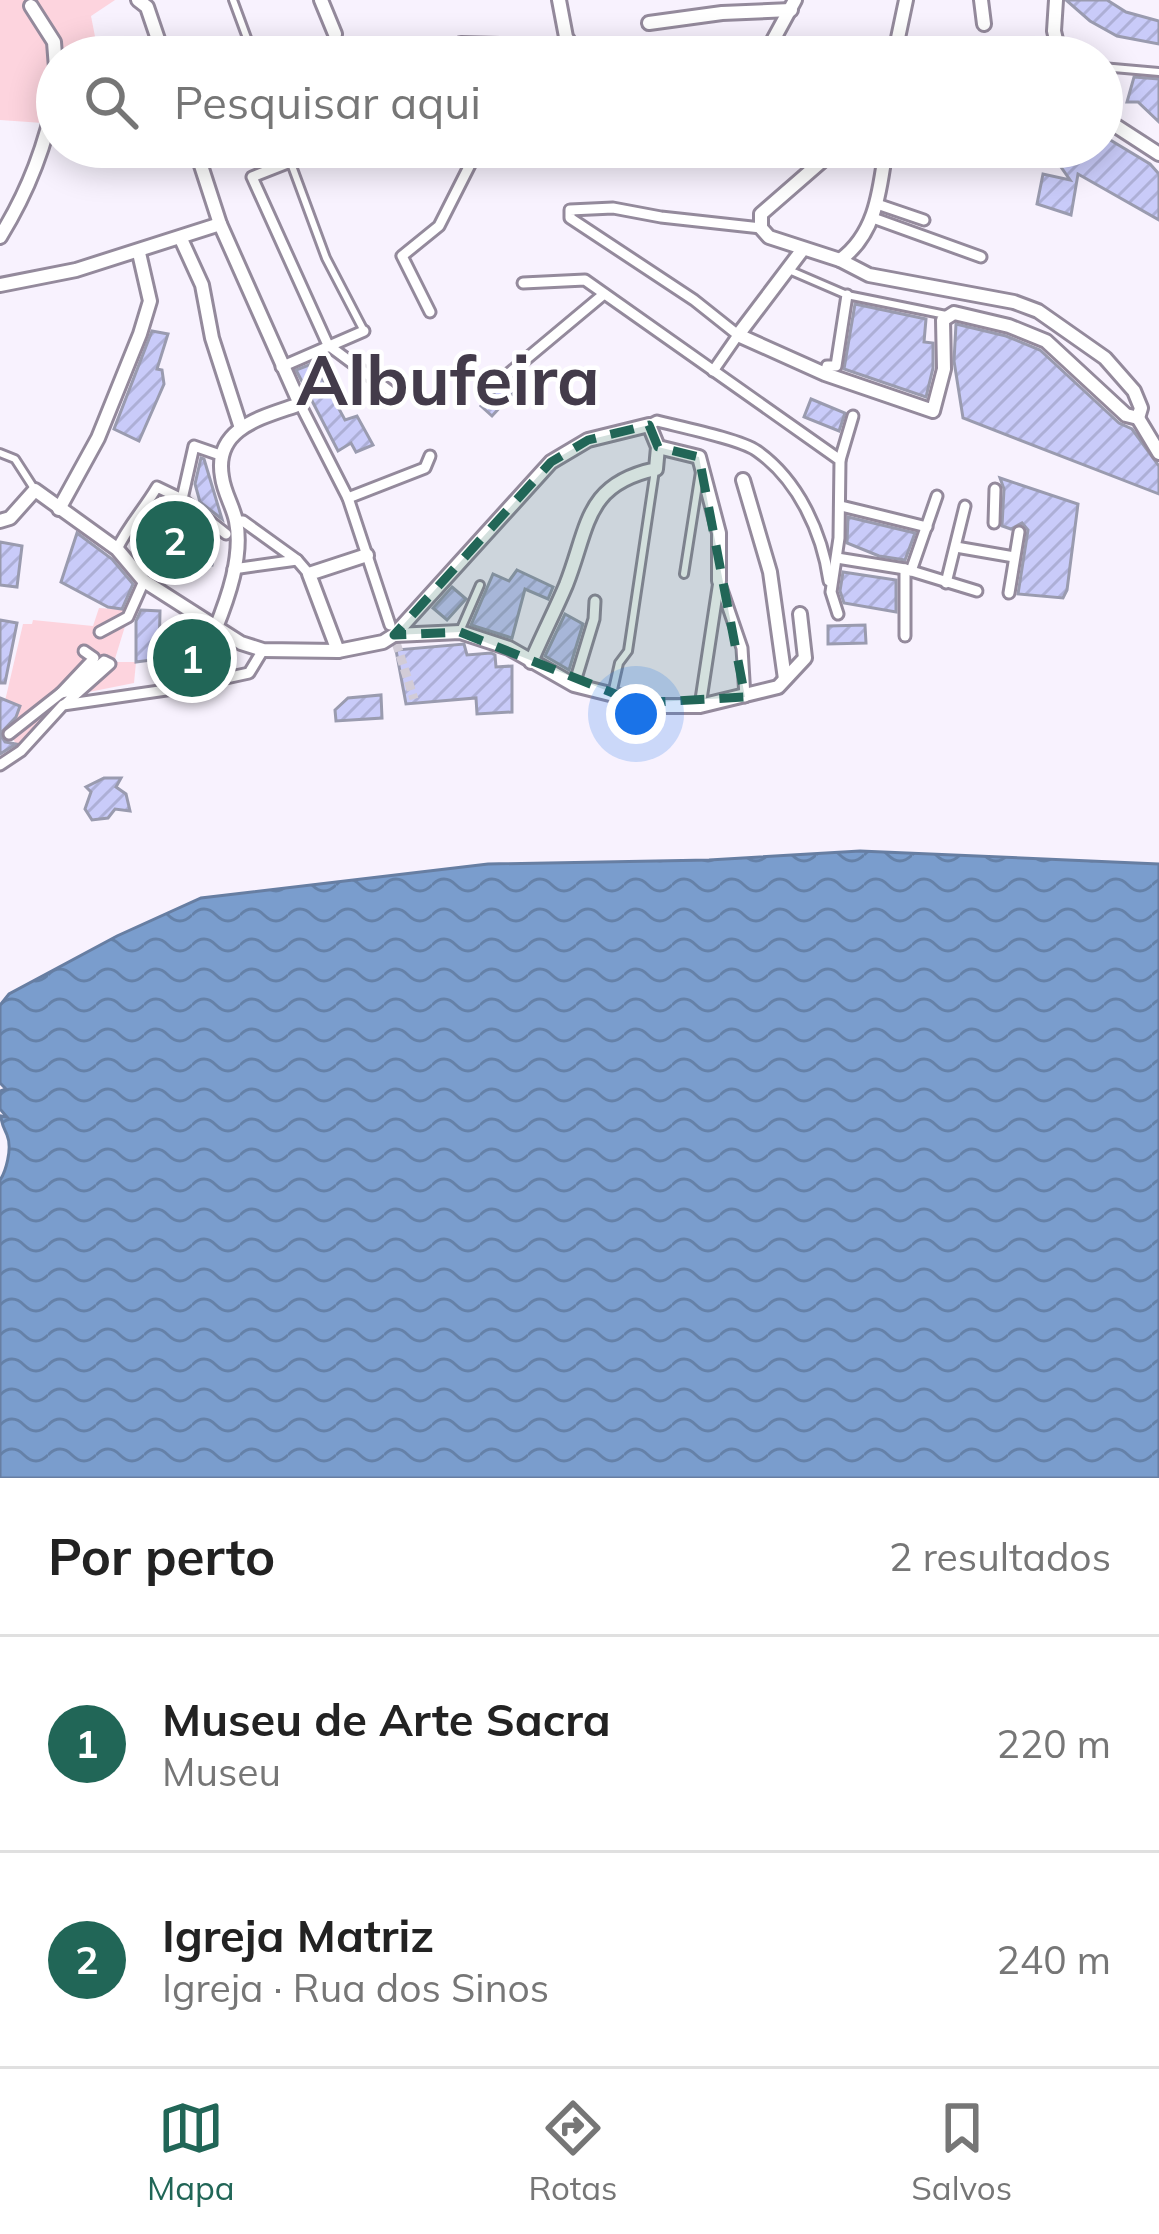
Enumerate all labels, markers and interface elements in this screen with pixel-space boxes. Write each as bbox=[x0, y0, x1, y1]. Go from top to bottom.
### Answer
search box bbox=[36, 36, 1123, 168]
icon: search bbox=[78, 69, 144, 135]
text: Pesquisar aqui bbox=[174, 74, 481, 130]
district label: Albufeira bbox=[296, 336, 600, 422]
pin: 2 bbox=[136, 495, 214, 585]
pin: 1 bbox=[153, 613, 231, 703]
your location bbox=[606, 684, 666, 744]
text: Por perto bbox=[48, 1524, 275, 1588]
text: 2 resultados bbox=[889, 1532, 1111, 1581]
text: Museu de Arte Sacra bbox=[162, 1691, 611, 1747]
text: 1 bbox=[75, 1719, 99, 1768]
text: 220 m bbox=[996, 1719, 1111, 1768]
text: Museu bbox=[162, 1747, 281, 1796]
text: Igreja Matriz bbox=[162, 1907, 434, 1963]
text: 2 bbox=[75, 1935, 99, 1984]
text: 240 m bbox=[996, 1935, 1111, 1984]
text: Igreja · Rua dos Sinos bbox=[162, 1963, 549, 2012]
tab: Mapa bbox=[147, 2095, 235, 2208]
tab: Rotas bbox=[529, 2095, 617, 2208]
tab: Salvos bbox=[911, 2095, 1012, 2208]

